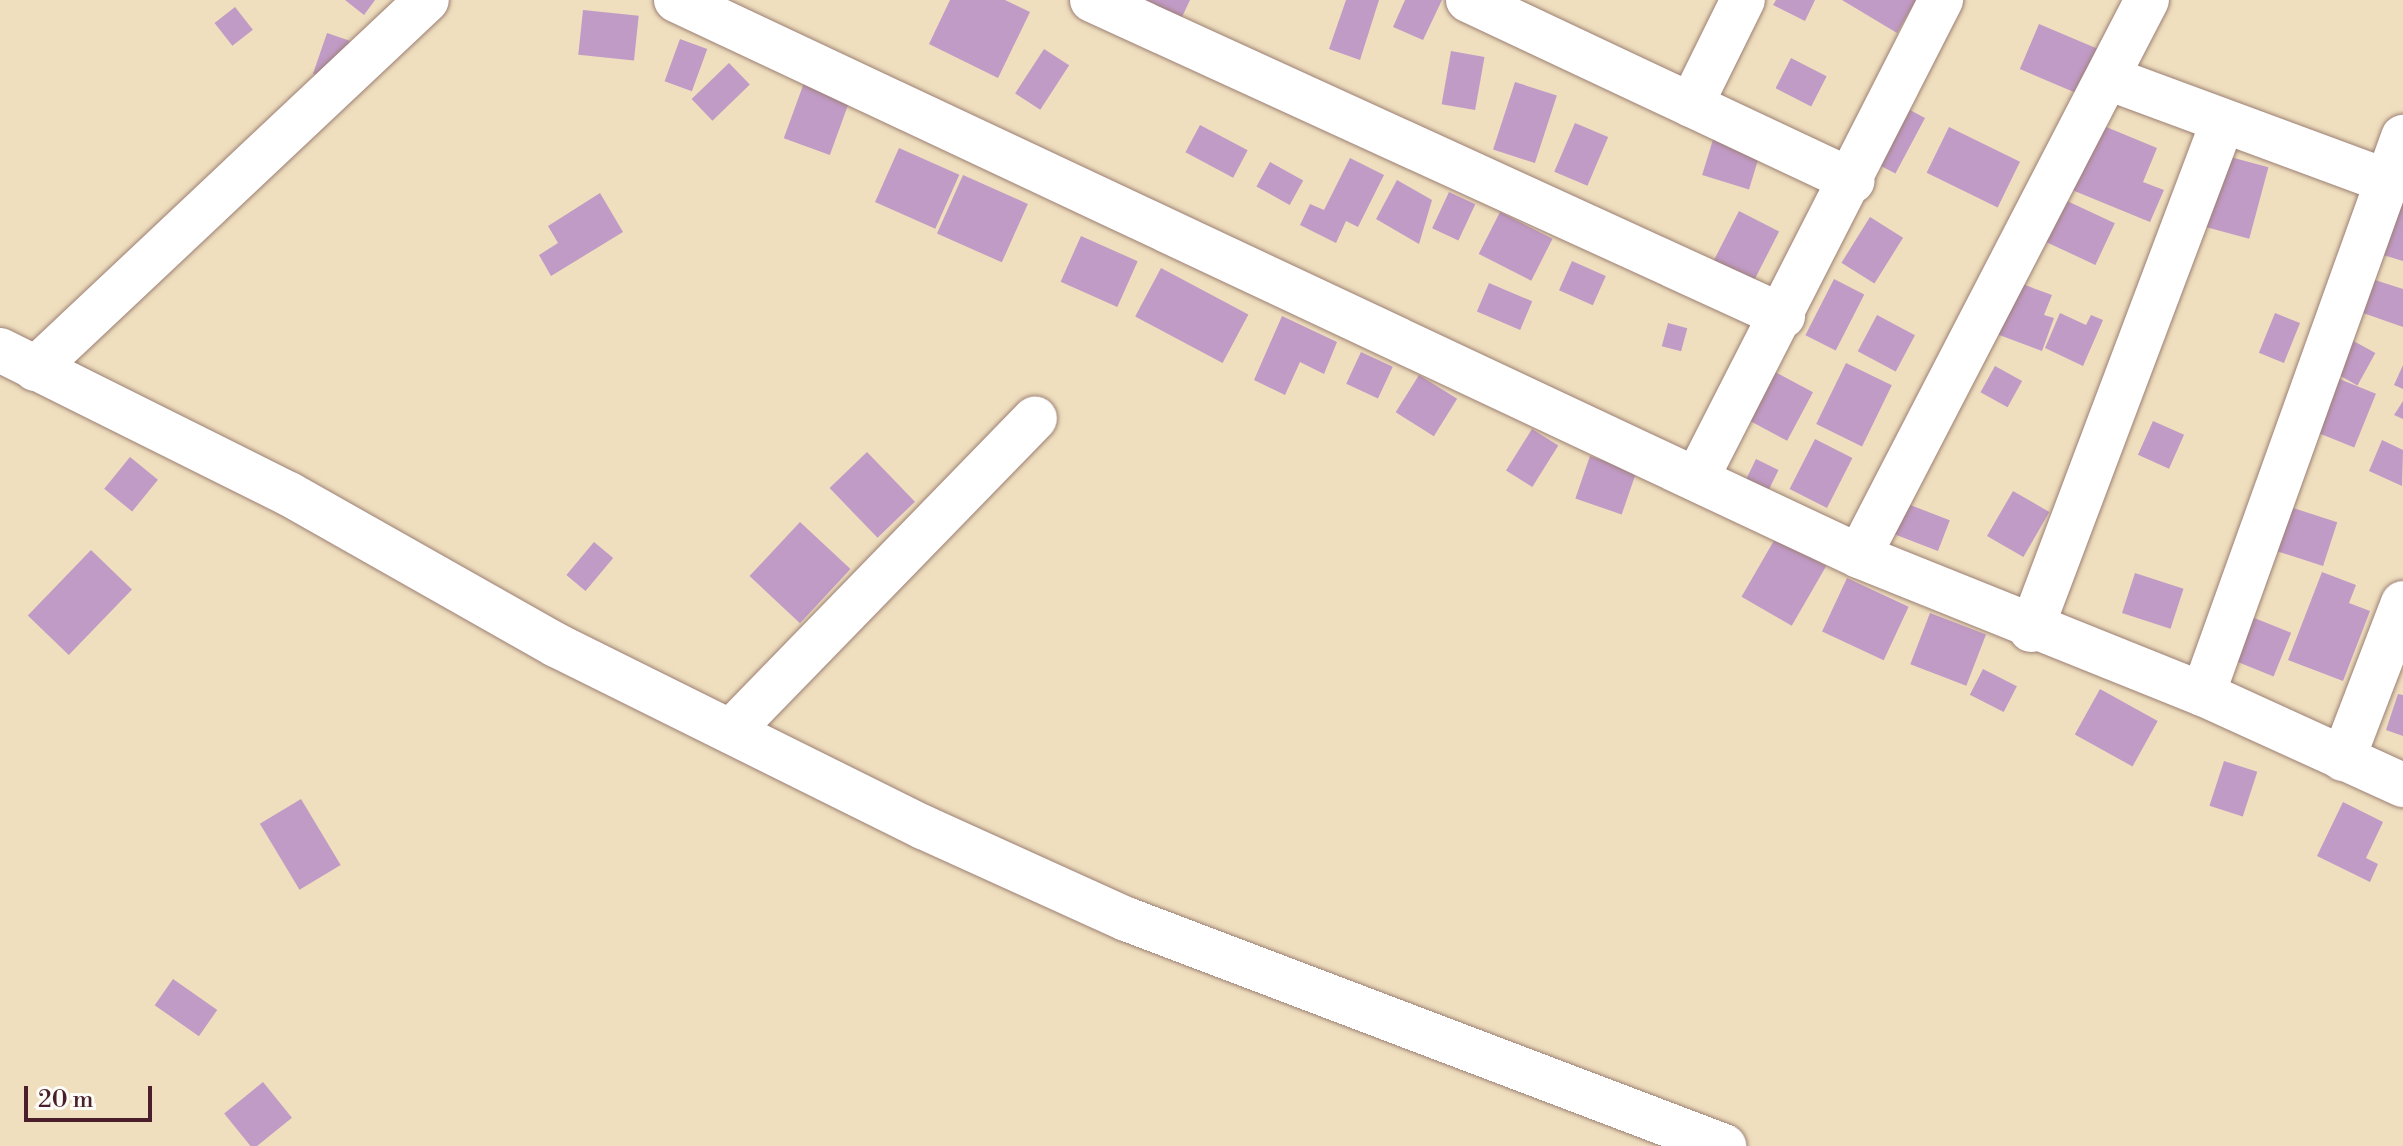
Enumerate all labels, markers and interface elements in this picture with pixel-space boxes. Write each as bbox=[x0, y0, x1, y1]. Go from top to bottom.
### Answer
scale bar bbox=[28, 1070, 156, 1120]
text: 20 m bbox=[38, 1085, 94, 1115]

